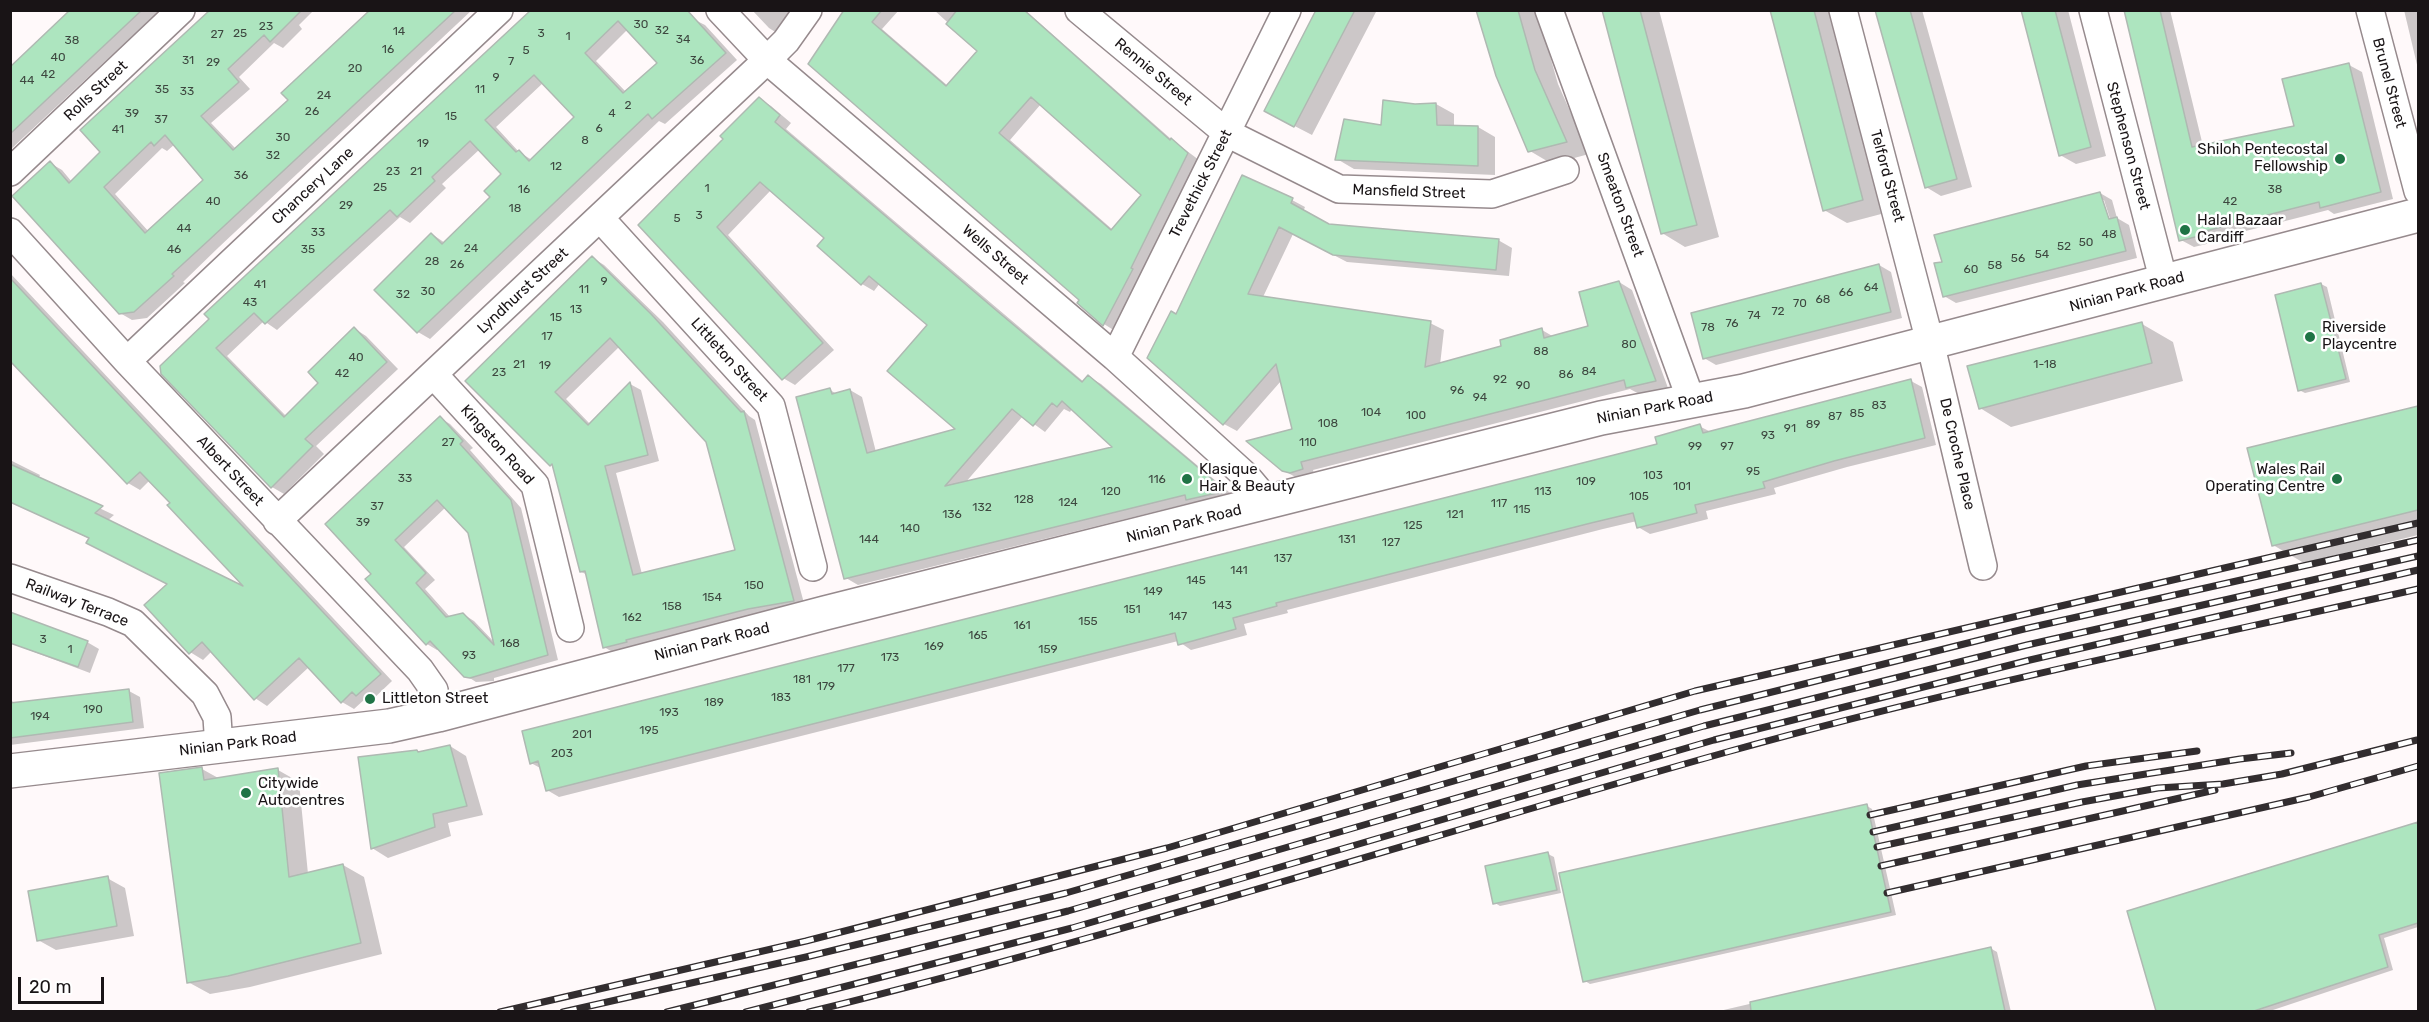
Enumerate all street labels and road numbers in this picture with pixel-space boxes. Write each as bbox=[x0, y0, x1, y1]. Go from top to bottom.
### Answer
street label: Rennie Street bbox=[1111, 34, 1195, 110]
street label: Brunel Street bbox=[2368, 36, 2410, 130]
street label: Rolls Street bbox=[60, 57, 132, 125]
street label: Stephenson Street bbox=[2102, 80, 2154, 212]
street label: Trevethick Street bbox=[1166, 127, 1236, 241]
street label: Telford Street bbox=[1866, 128, 1908, 224]
street label: Chancery Lane bbox=[268, 144, 358, 228]
street label: Smeaton Street bbox=[1593, 150, 1647, 260]
street label: Mansfield Street bbox=[1352, 181, 1466, 203]
street label: Wells Street bbox=[958, 221, 1032, 289]
street label: Lyndhurst Street bbox=[474, 244, 572, 338]
street label: Ninian Park Road bbox=[2068, 268, 2186, 316]
street label: Littleton Street bbox=[687, 314, 771, 406]
street label: Ninian Park Road bbox=[1595, 388, 1715, 428]
street label: De Croche Place bbox=[1935, 396, 1979, 512]
street label: Kingston Road bbox=[456, 401, 538, 489]
street label: Albert Street bbox=[193, 432, 267, 510]
street label: Ninian Park Road bbox=[1124, 501, 1244, 547]
street label: Railway Terrace bbox=[23, 575, 131, 631]
street label: Ninian Park Road bbox=[652, 619, 772, 665]
street label: Ninian Park Road bbox=[178, 728, 298, 760]

